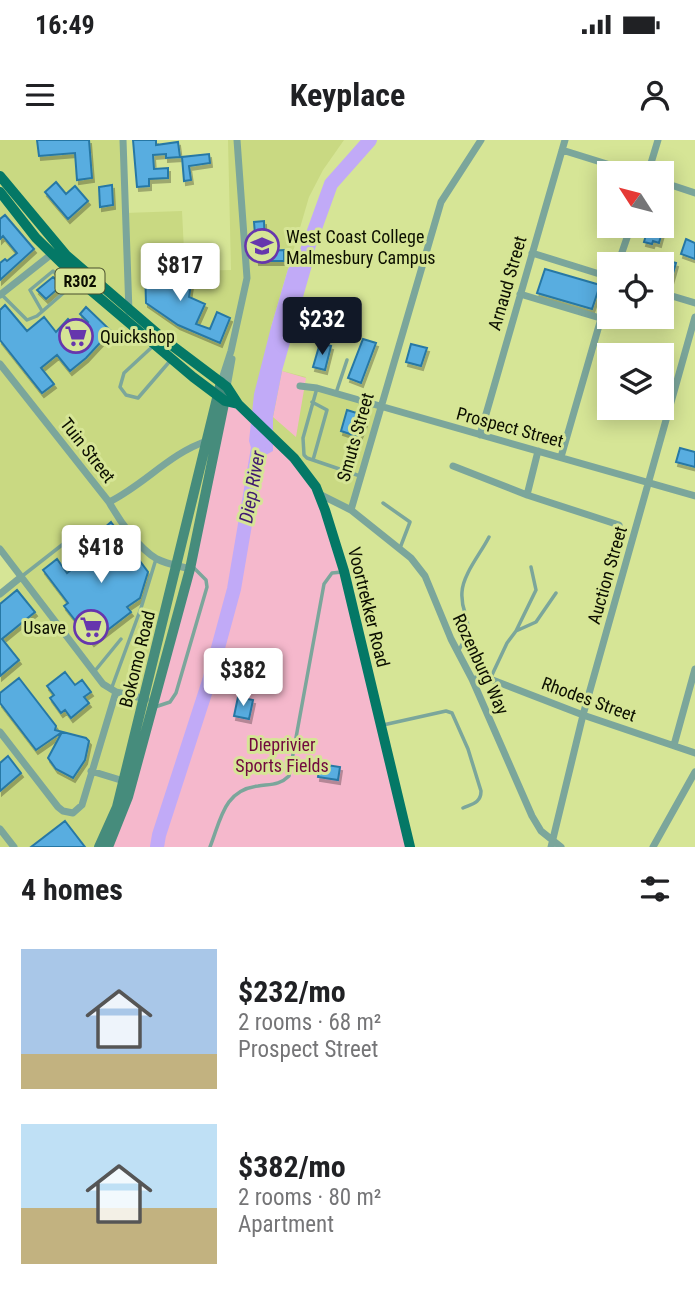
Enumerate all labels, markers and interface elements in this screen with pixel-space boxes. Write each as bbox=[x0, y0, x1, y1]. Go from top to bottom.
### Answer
text: 16:49 bbox=[35, 10, 95, 40]
icon: menu bbox=[21, 76, 59, 114]
text: Keyplace bbox=[290, 76, 405, 114]
icon: person bbox=[636, 76, 674, 114]
north arrow bbox=[597, 161, 674, 238]
map controls bbox=[597, 161, 674, 420]
place label: West Coast College Malmesbury Campus bbox=[286, 226, 436, 268]
school or university icon: West Coast College Malmesbury Campus bbox=[243, 227, 281, 265]
street label: Arnaud Street bbox=[484, 233, 530, 333]
pin: $817 bbox=[139, 244, 221, 303]
text: $817 bbox=[157, 252, 203, 279]
button: locate bbox=[597, 252, 674, 329]
road number: R302 bbox=[56, 268, 104, 294]
pin: $232 bbox=[281, 298, 363, 357]
text: $232 bbox=[299, 306, 345, 333]
supermarket icon: Quickshop bbox=[57, 317, 95, 355]
place label: Quickshop bbox=[100, 326, 175, 347]
button: layers bbox=[597, 343, 674, 420]
street label: Smuts Street bbox=[332, 390, 378, 484]
street label: Prospect Street bbox=[454, 403, 566, 451]
street label: Tuin Street bbox=[56, 413, 120, 487]
water label: Diep River bbox=[234, 449, 270, 525]
street label: Auction Street bbox=[583, 524, 631, 626]
pin: $418 bbox=[60, 526, 142, 585]
text: $418 bbox=[78, 534, 124, 561]
street label: Voortrekker Road bbox=[344, 545, 394, 669]
supermarket icon: Usave bbox=[72, 608, 110, 646]
street label: Bokomo Road bbox=[115, 608, 159, 710]
street label: Rozenburg Way bbox=[449, 610, 514, 718]
place label: Usave bbox=[23, 617, 66, 638]
pin: $382 bbox=[202, 648, 284, 708]
text: $382 bbox=[220, 657, 266, 684]
street label: Rhodes Street bbox=[539, 672, 639, 726]
park label: Dieprivier Sports Fields bbox=[235, 734, 329, 776]
icon: filters bbox=[636, 870, 674, 908]
text: 4 homes bbox=[21, 872, 123, 907]
text: $232/mo bbox=[238, 974, 346, 1009]
icon: home bbox=[77, 977, 161, 1061]
text: 2 rooms · 68 m² bbox=[238, 1009, 381, 1036]
text: Prospect Street bbox=[238, 1036, 378, 1063]
text: $382/mo bbox=[238, 1149, 346, 1184]
icon: home bbox=[77, 1152, 161, 1236]
text: 2 rooms · 80 m² bbox=[238, 1184, 381, 1211]
text: Apartment bbox=[238, 1211, 334, 1238]

